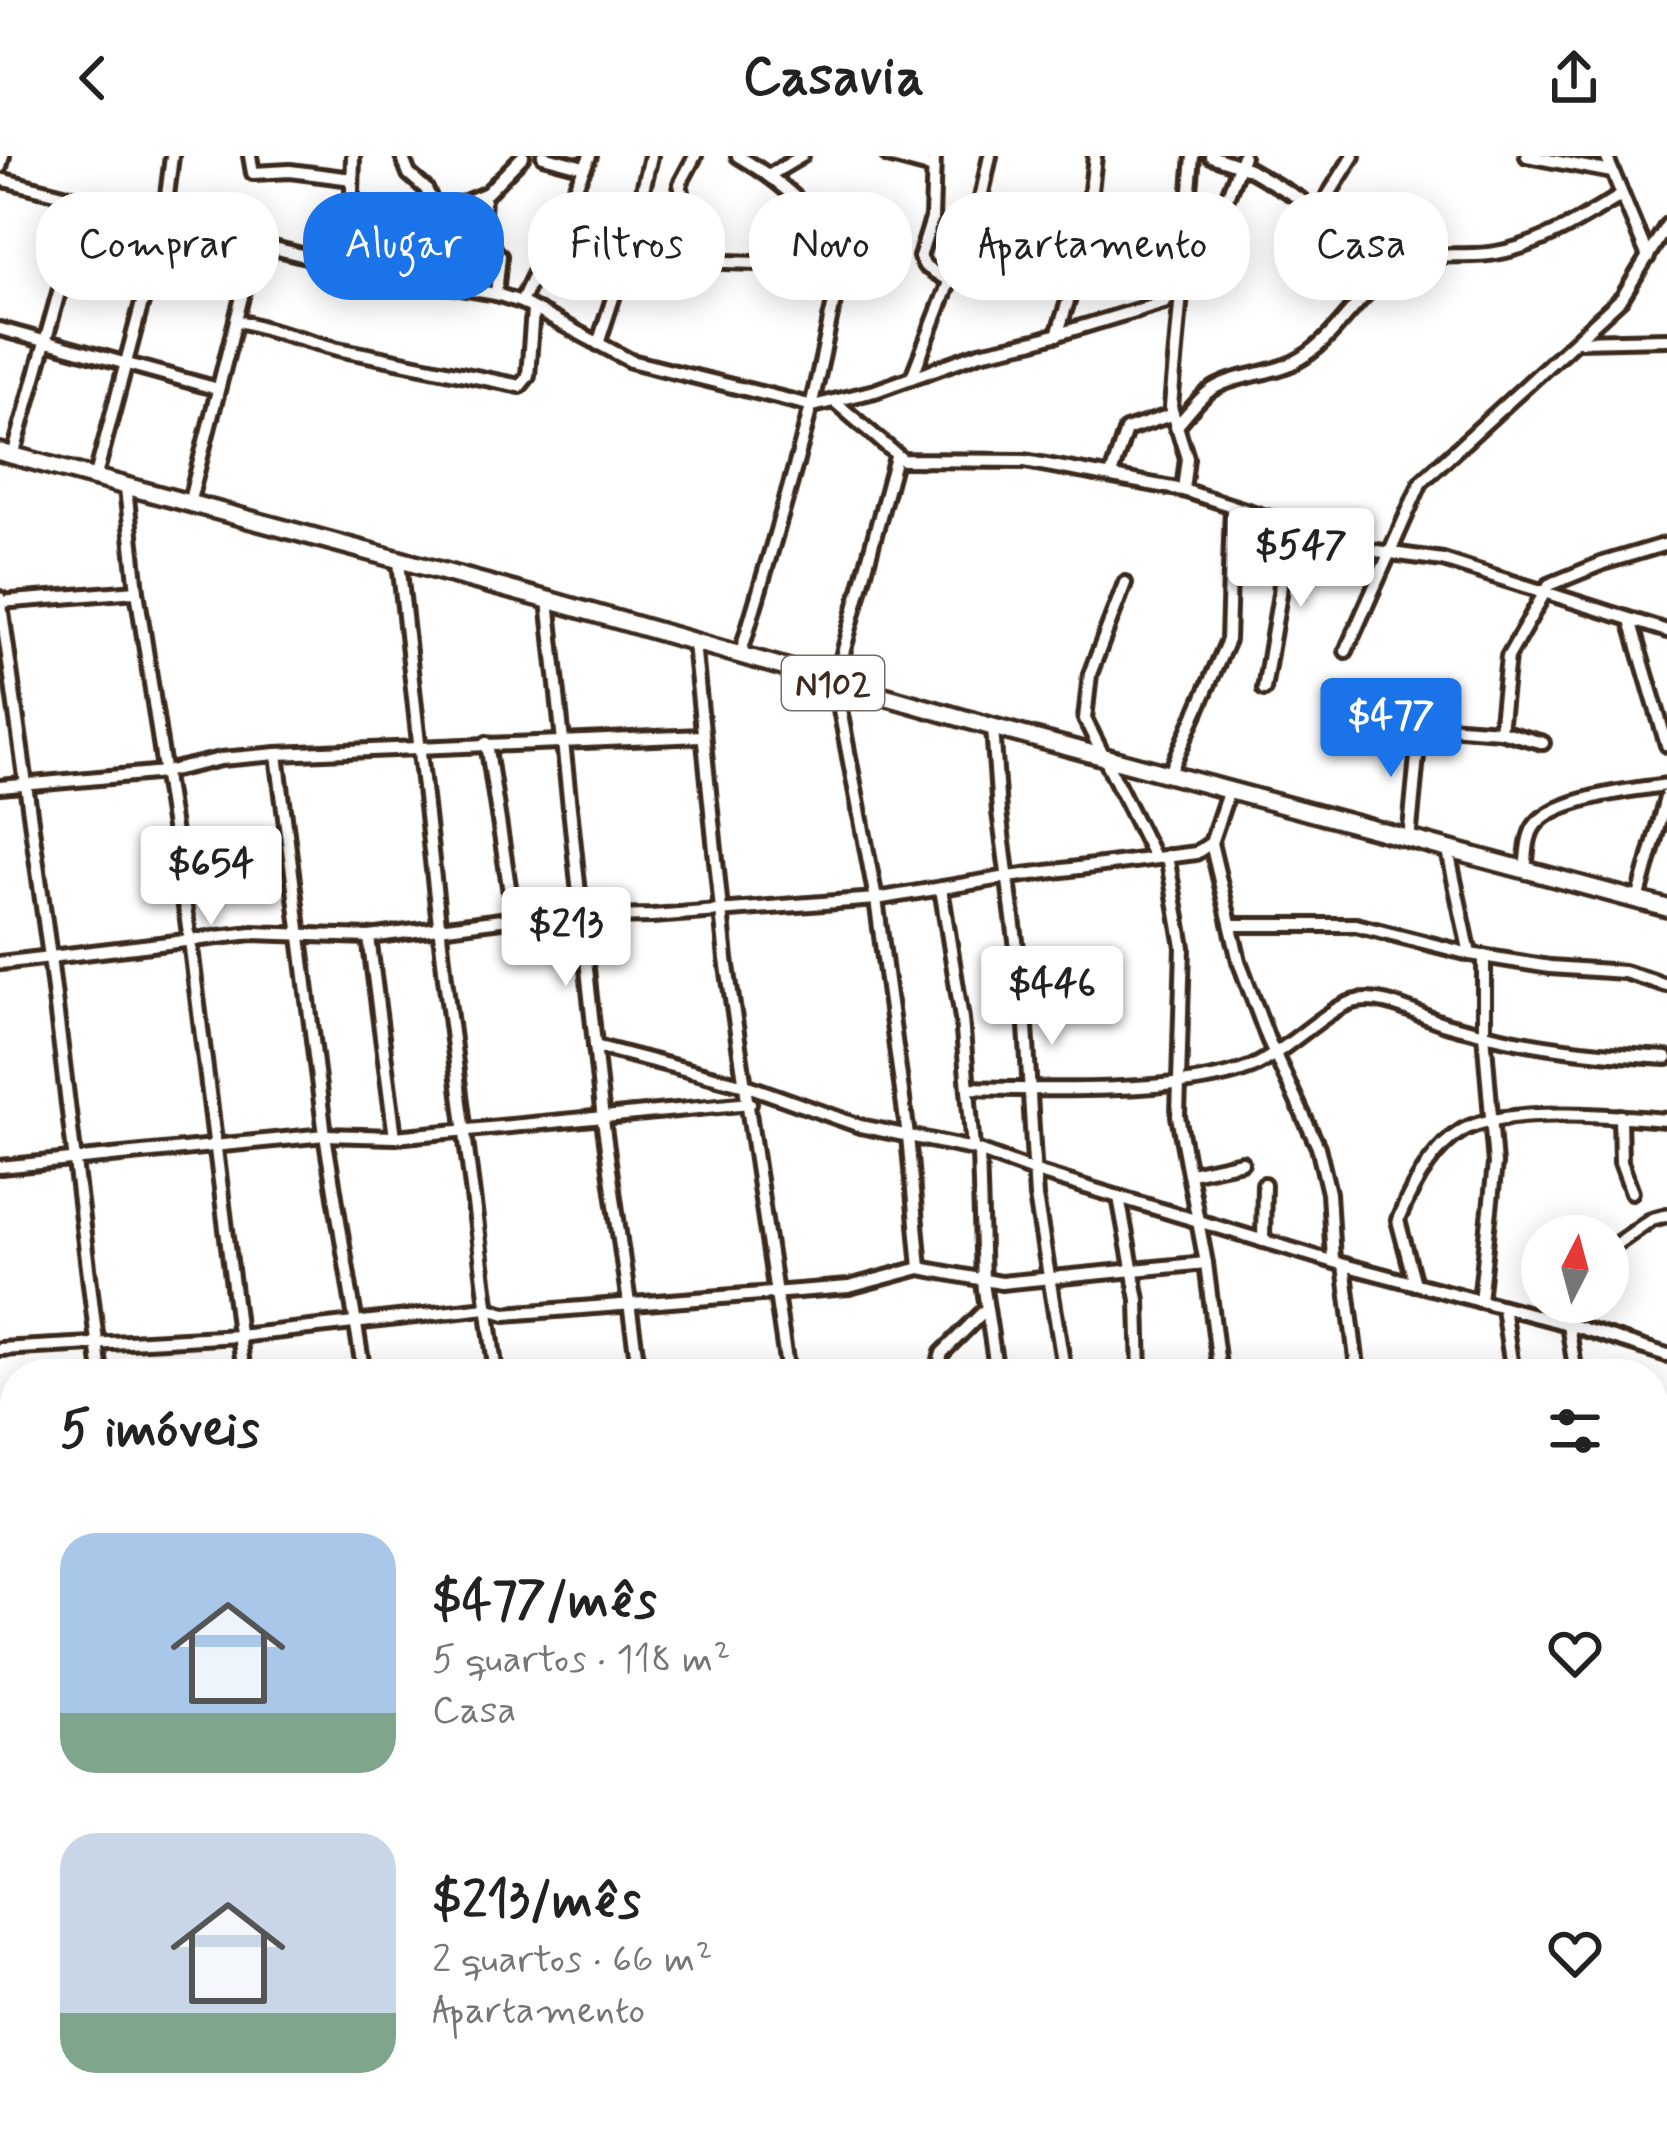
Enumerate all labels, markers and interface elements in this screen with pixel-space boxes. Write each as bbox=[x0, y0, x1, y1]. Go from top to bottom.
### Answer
text: Casavia bbox=[743, 43, 924, 114]
icon: back bbox=[60, 45, 126, 111]
icon: share bbox=[1541, 45, 1607, 111]
chip: Comprar bbox=[36, 192, 279, 300]
chip: Alugar bbox=[303, 192, 504, 300]
chip: Filtros bbox=[528, 192, 725, 300]
chip: Novo bbox=[749, 192, 912, 300]
chip: Apartamento bbox=[936, 192, 1250, 300]
chip: Casa bbox=[1274, 192, 1448, 300]
pin: $547 bbox=[1230, 508, 1372, 610]
text: $547 bbox=[1255, 521, 1347, 572]
road number: N102 bbox=[782, 656, 884, 710]
pin: $477 bbox=[1320, 678, 1462, 780]
text: $477 bbox=[1347, 691, 1435, 742]
pin: $654 bbox=[140, 826, 282, 928]
text: $654 bbox=[168, 839, 254, 890]
pin: $213 bbox=[495, 887, 637, 989]
text: $213 bbox=[529, 900, 603, 951]
pin: $446 bbox=[981, 946, 1123, 1048]
text: $446 bbox=[1008, 959, 1096, 1010]
north arrow bbox=[1521, 1215, 1629, 1323]
map controls bbox=[1521, 1215, 1629, 1323]
text: 5 imóveis bbox=[60, 1398, 260, 1464]
icon: filters bbox=[1542, 1398, 1608, 1464]
text: $477/mês bbox=[432, 1569, 657, 1635]
icon: home bbox=[156, 1581, 300, 1725]
icon: heart bbox=[1542, 1620, 1608, 1686]
text: 5 quartos · 118 m² bbox=[432, 1635, 730, 1686]
text: Casa bbox=[432, 1686, 516, 1737]
text: $213/mês bbox=[432, 1869, 641, 1935]
icon: home bbox=[156, 1881, 300, 2025]
icon: heart bbox=[1542, 1920, 1608, 1986]
text: 2 quartos · 66 m² bbox=[432, 1935, 712, 1986]
text: Apartamento bbox=[432, 1986, 645, 2037]

